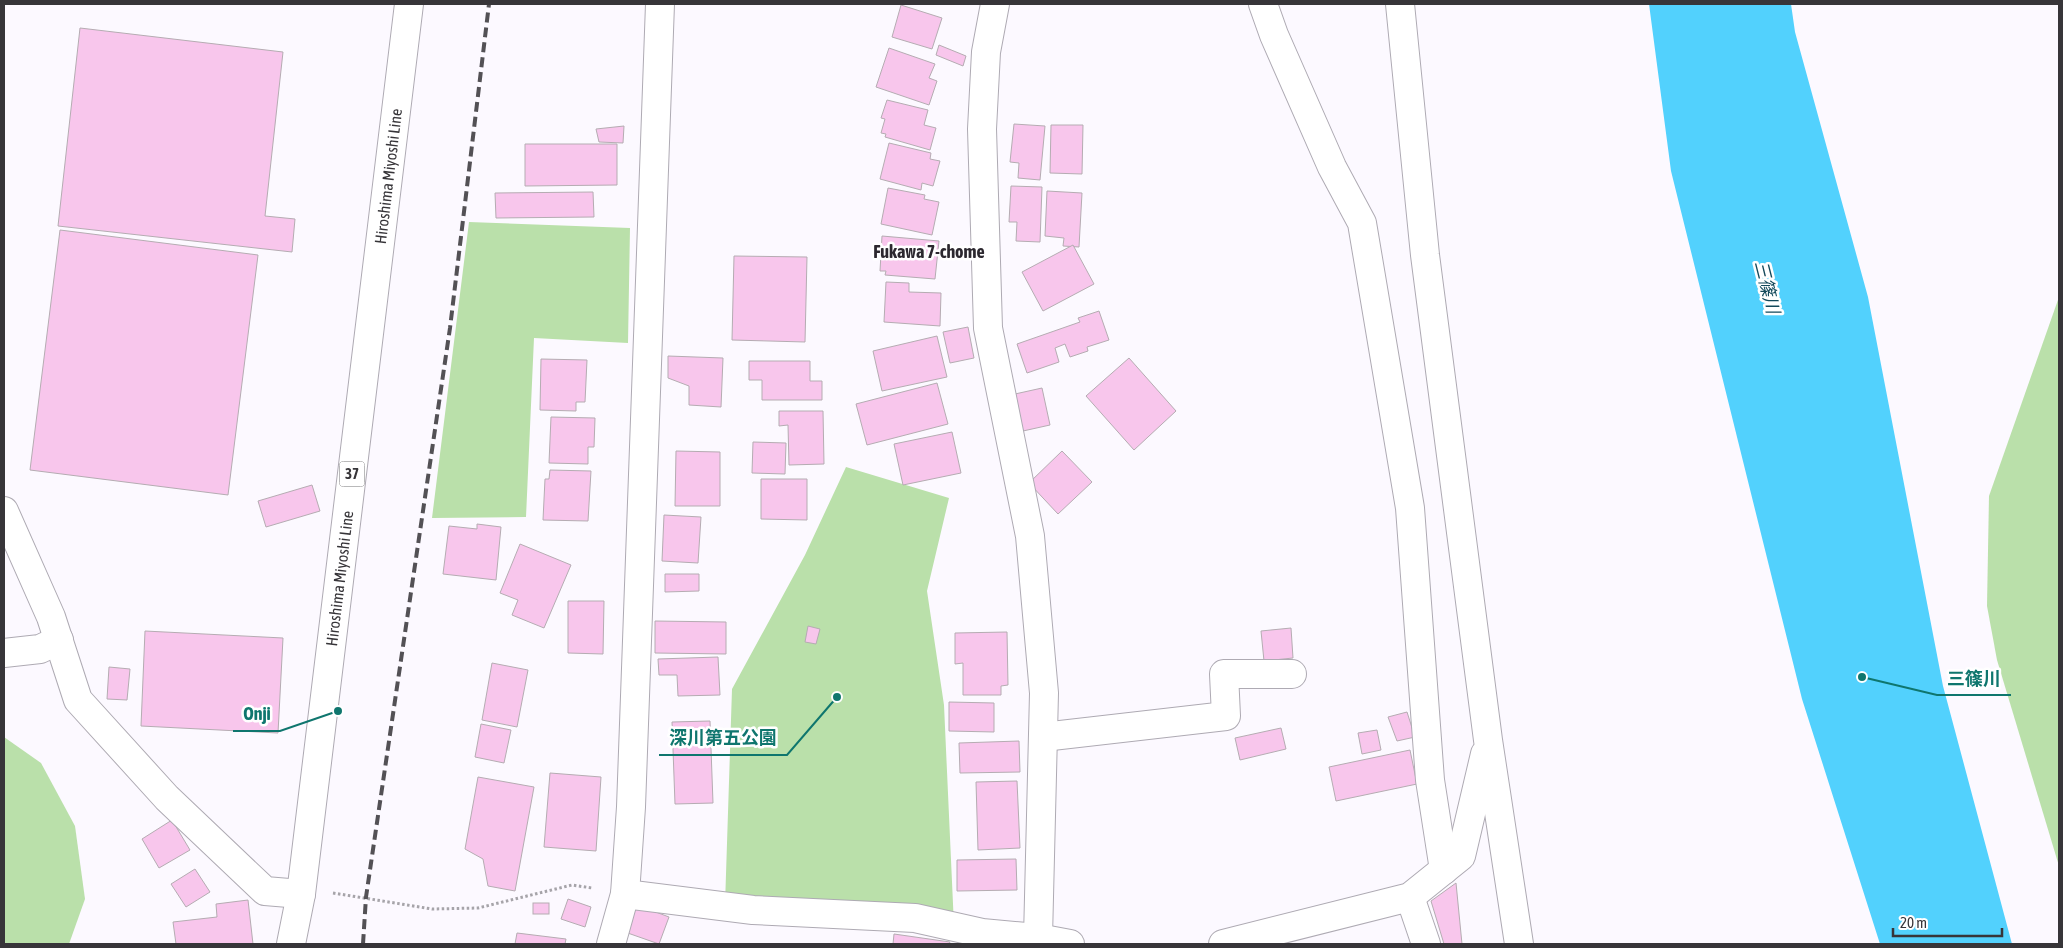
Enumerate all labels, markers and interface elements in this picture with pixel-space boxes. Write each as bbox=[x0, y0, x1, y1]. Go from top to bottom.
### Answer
street label: Hiroshima Miyoshi Line bbox=[371, 108, 405, 245]
district label: Fukawa 7-chome bbox=[873, 241, 985, 262]
water label: 三篠川 bbox=[1751, 258, 1785, 318]
road number: 37 bbox=[340, 462, 364, 486]
street label: Hiroshima Miyoshi Line bbox=[322, 510, 356, 647]
callout: 三篠川 bbox=[1937, 662, 2011, 695]
text: 三篠川 bbox=[1947, 668, 2001, 689]
callout: Onji bbox=[233, 698, 280, 731]
text: Onji bbox=[243, 703, 271, 724]
callout: 深川第五公園 bbox=[659, 722, 787, 755]
text: 深川第五公園 bbox=[669, 727, 777, 748]
scale bar bbox=[1893, 906, 2002, 938]
text: 20 m bbox=[1900, 914, 1927, 931]

